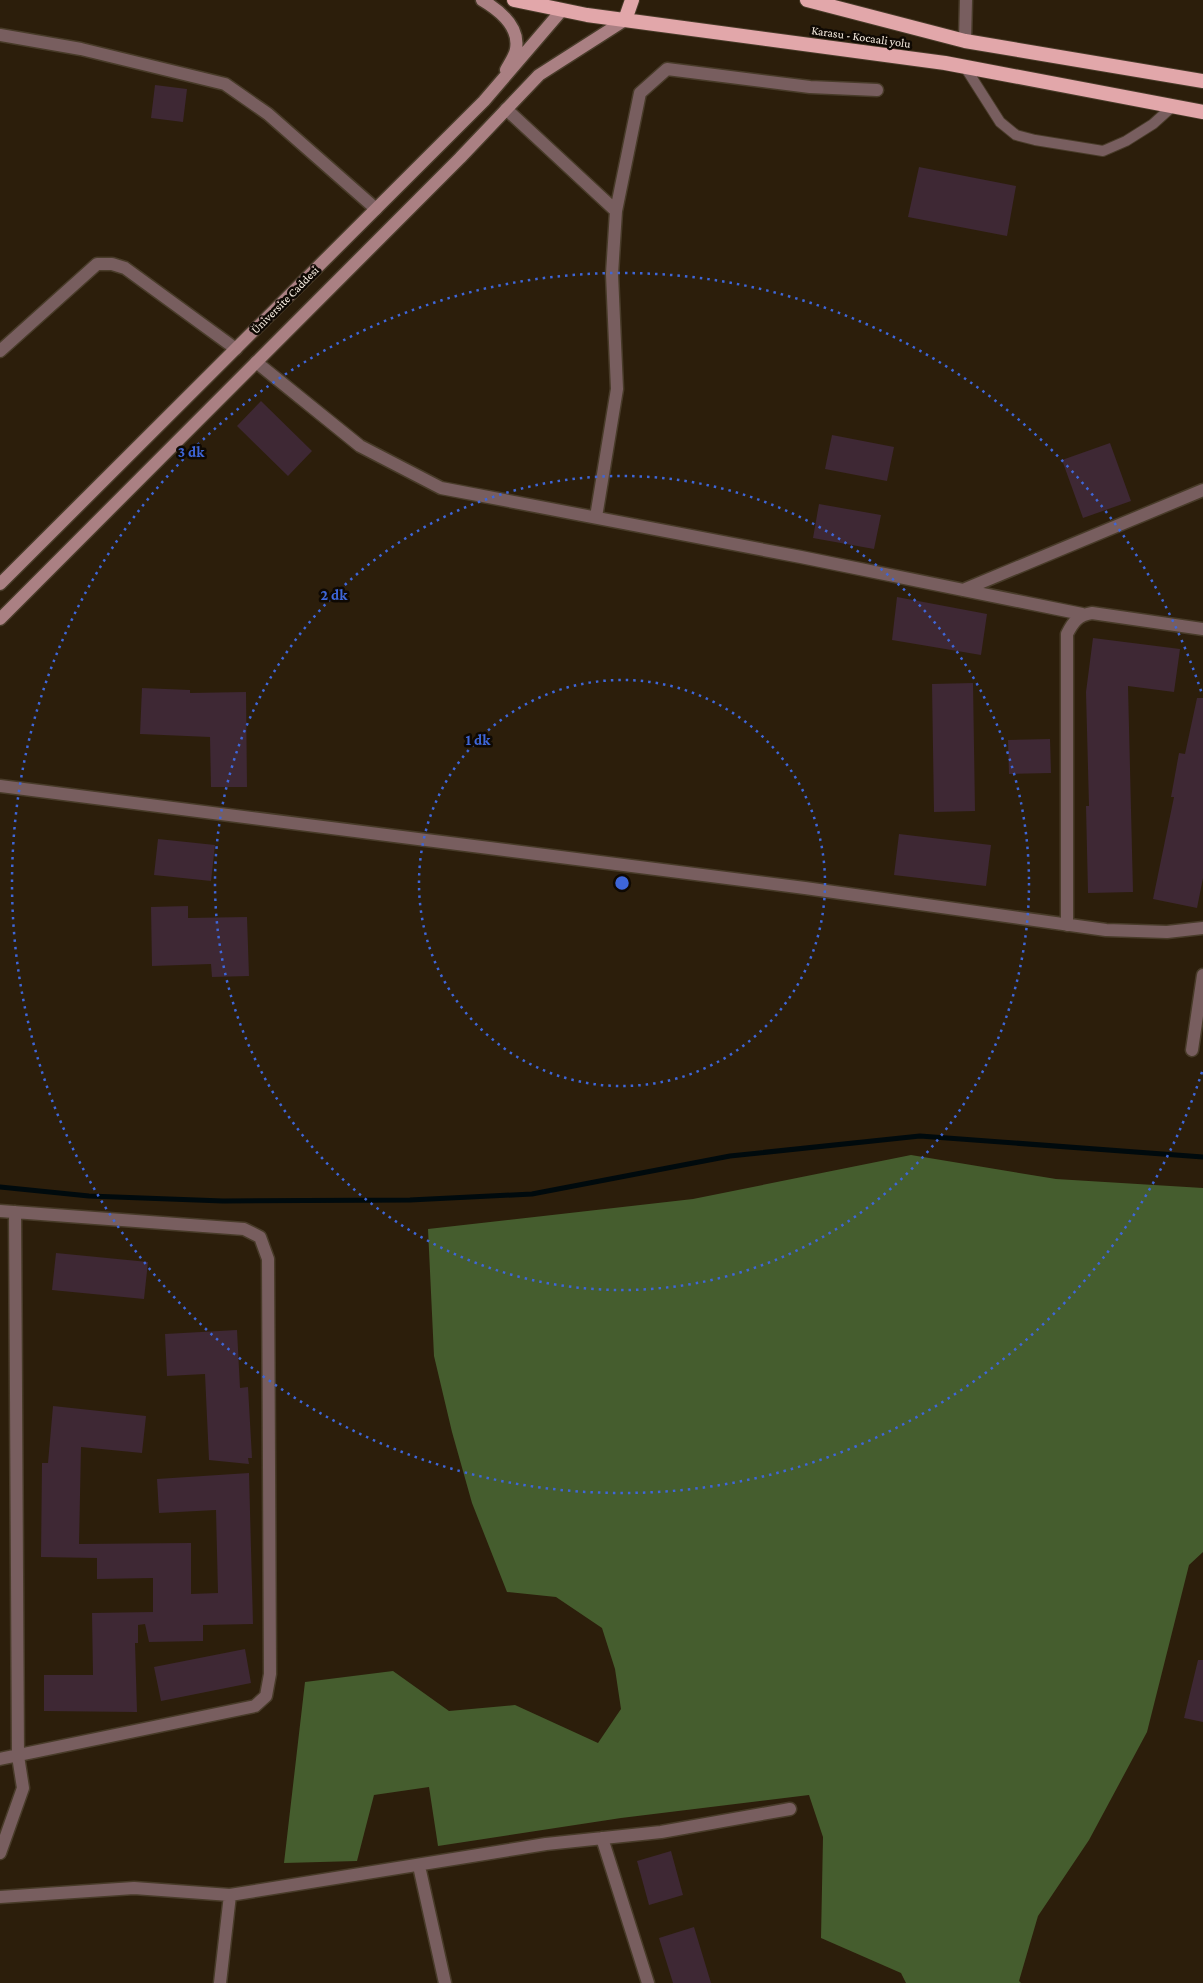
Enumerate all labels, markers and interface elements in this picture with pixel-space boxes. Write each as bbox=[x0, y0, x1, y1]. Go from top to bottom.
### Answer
street label: Karasu - Kocaali yolu bbox=[810, 23, 912, 51]
street label: Üniversite Caddesi bbox=[248, 263, 322, 337]
text: 3 dk bbox=[178, 444, 205, 460]
text: 2 dk bbox=[321, 587, 348, 603]
text: 1 dk bbox=[466, 732, 491, 748]
centre of rings bbox=[613, 874, 631, 892]

